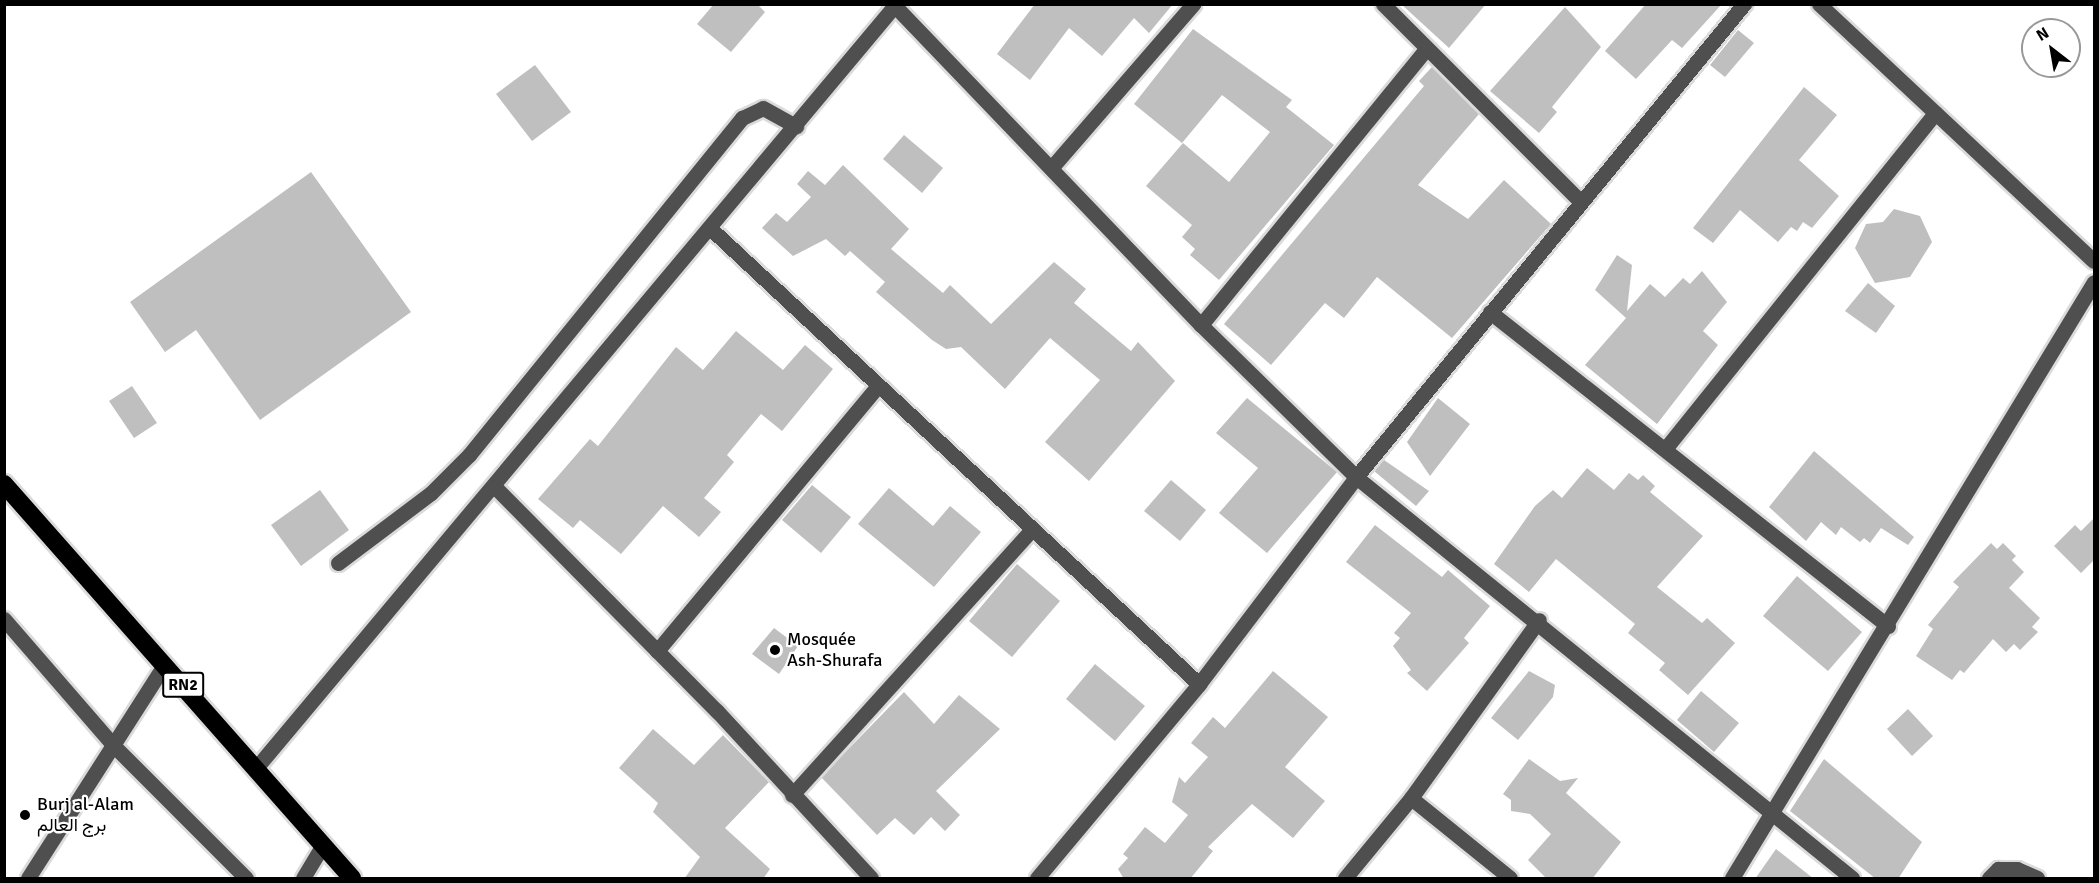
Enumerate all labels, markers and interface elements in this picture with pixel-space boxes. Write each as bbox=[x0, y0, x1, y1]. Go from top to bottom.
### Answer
north arrow bbox=[2021, 18, 2081, 78]
text: N bbox=[2033, 23, 2053, 46]
place label: Mosquée Ash-Shurafa bbox=[787, 629, 882, 672]
marker: Mosquée Ash-Shurafa bbox=[768, 643, 782, 657]
road number: RN2 bbox=[162, 672, 204, 698]
place label: Burj al-Alam برج العالم bbox=[37, 794, 134, 836]
marker: Burj al-Alam برج العالم bbox=[18, 808, 32, 822]

